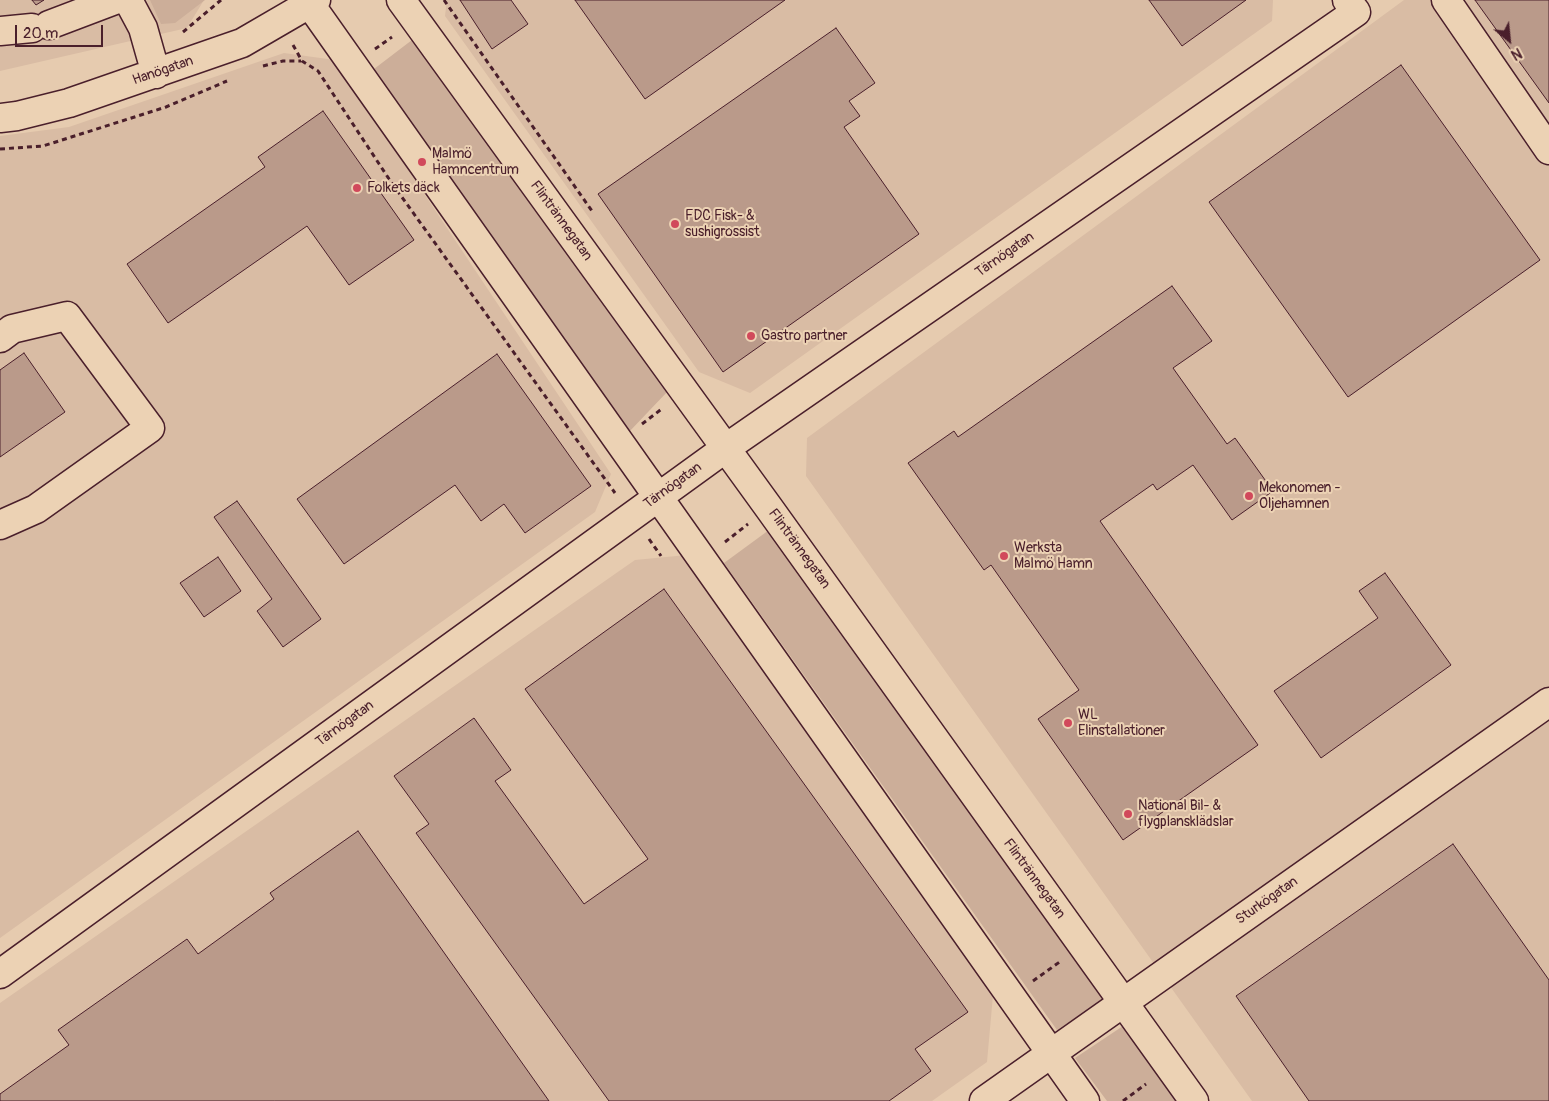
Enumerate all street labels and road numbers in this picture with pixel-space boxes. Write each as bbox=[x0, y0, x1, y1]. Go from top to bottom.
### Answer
street label: Hanögatan bbox=[130, 53, 196, 89]
street label: Flintrännegatan bbox=[526, 178, 596, 264]
street label: Tärnögatan bbox=[972, 229, 1038, 281]
street label: Tärnögatan bbox=[641, 459, 705, 513]
street label: Flintrännegatan bbox=[764, 506, 834, 592]
street label: Tärnögatan bbox=[313, 697, 377, 751]
street label: Flintrännegatan bbox=[999, 836, 1069, 922]
street label: Sturkögatan bbox=[1233, 873, 1301, 929]

